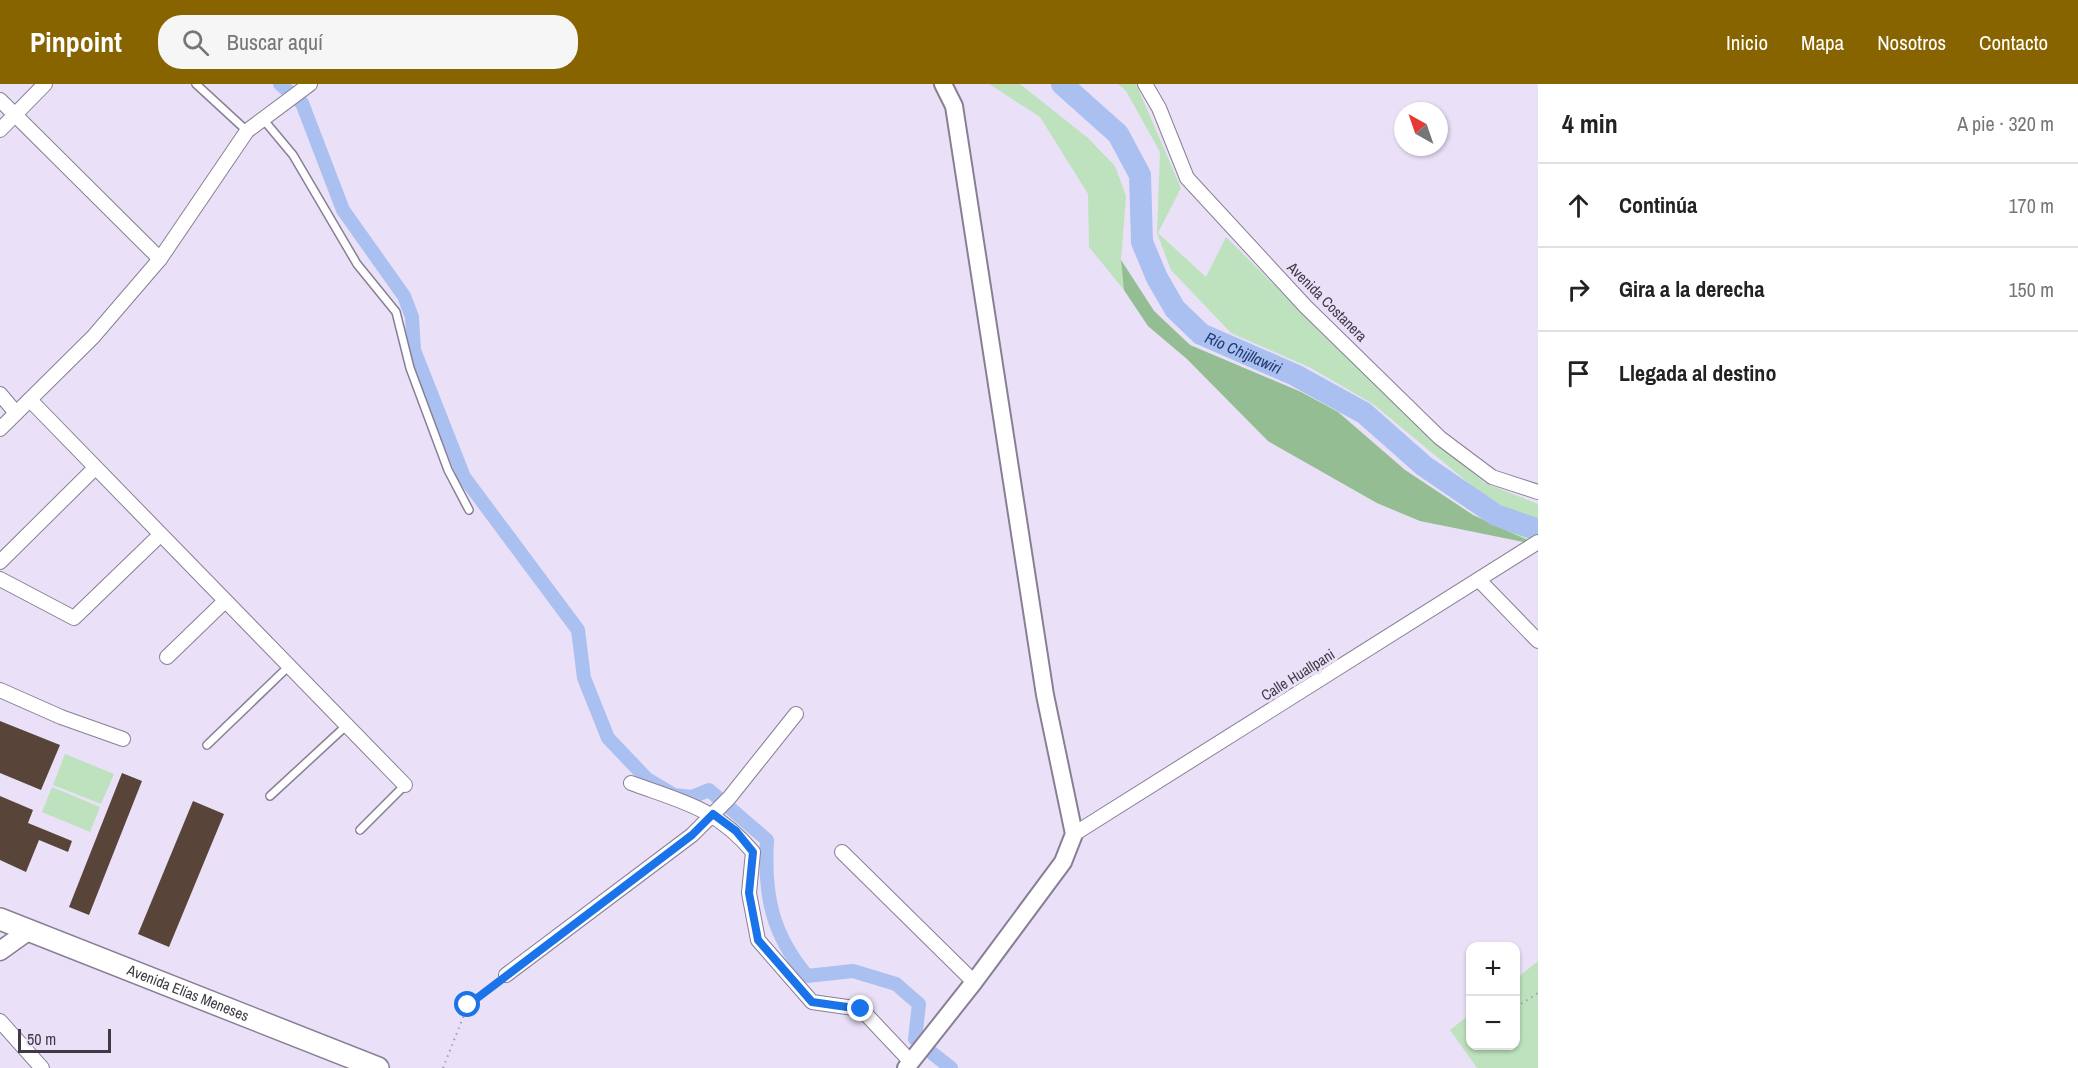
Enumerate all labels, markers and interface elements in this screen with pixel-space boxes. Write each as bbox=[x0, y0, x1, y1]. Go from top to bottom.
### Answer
search box bbox=[158, 15, 578, 69]
text: Pinpoint bbox=[30, 23, 122, 61]
icon: search bbox=[179, 26, 212, 59]
text: Buscar aquí bbox=[227, 27, 323, 57]
text: Inicio bbox=[1726, 28, 1768, 57]
text: Mapa bbox=[1801, 28, 1844, 57]
text: Nosotros bbox=[1877, 28, 1946, 57]
text: Contacto bbox=[1979, 28, 2048, 57]
north arrow bbox=[1394, 102, 1448, 156]
text: 4 min bbox=[1562, 106, 1618, 141]
text: A pie · 320 m bbox=[1957, 110, 2054, 137]
icon: ahead bbox=[1562, 189, 1595, 222]
text: Continúa bbox=[1619, 190, 1697, 220]
text: 170 m bbox=[2008, 192, 2054, 219]
street label: Avenida Costanera bbox=[1282, 256, 1372, 346]
icon: right bbox=[1562, 273, 1595, 306]
text: Gira a la derecha bbox=[1619, 274, 1764, 304]
text: 150 m bbox=[2008, 276, 2054, 303]
water label: Río Chijllawiri bbox=[1202, 326, 1286, 379]
icon: arrive bbox=[1562, 357, 1595, 390]
text: Llegada al destino bbox=[1619, 358, 1776, 388]
street label: Calle Huallpani bbox=[1257, 644, 1339, 706]
map controls bbox=[1466, 942, 1520, 1050]
button: + bbox=[1466, 942, 1520, 996]
street label: Avenida Elías Meneses bbox=[123, 959, 252, 1026]
route start bbox=[454, 991, 480, 1017]
route end bbox=[847, 995, 873, 1021]
button: − bbox=[1466, 996, 1520, 1050]
scale bar bbox=[18, 1026, 111, 1054]
text: 50 m bbox=[27, 1028, 56, 1050]

